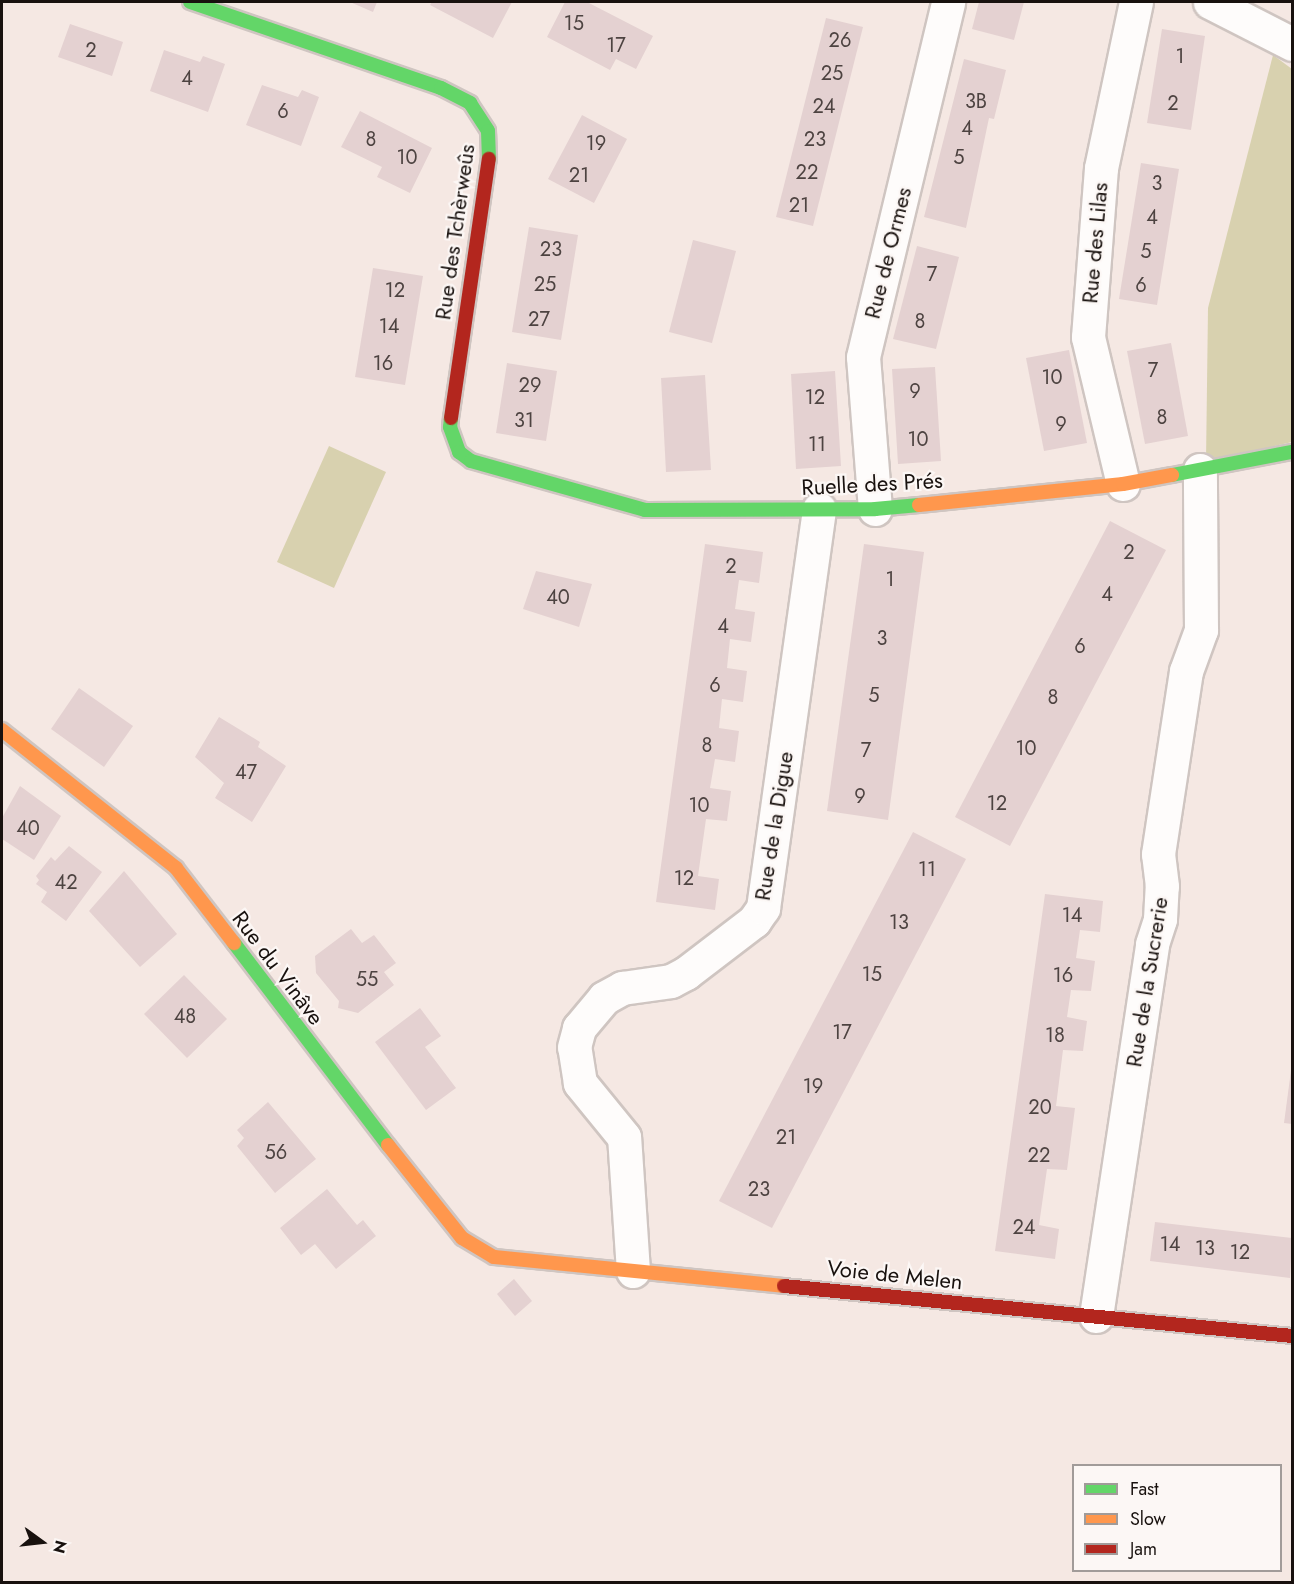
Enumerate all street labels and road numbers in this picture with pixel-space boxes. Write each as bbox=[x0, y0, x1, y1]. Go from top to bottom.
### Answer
street label: Rue des Tchèrweûs bbox=[430, 142, 480, 322]
street label: Rue des Lilas bbox=[1077, 181, 1113, 305]
street label: Rue de Ormes bbox=[859, 185, 917, 321]
street label: Ruelle des Prés bbox=[801, 467, 943, 501]
street label: Rue de la Digue bbox=[749, 750, 799, 902]
street label: Rue de la Sucrerie bbox=[1121, 895, 1173, 1069]
street label: Rue du Vinâve bbox=[227, 906, 329, 1030]
street label: Voie de Melen bbox=[826, 1255, 964, 1295]

